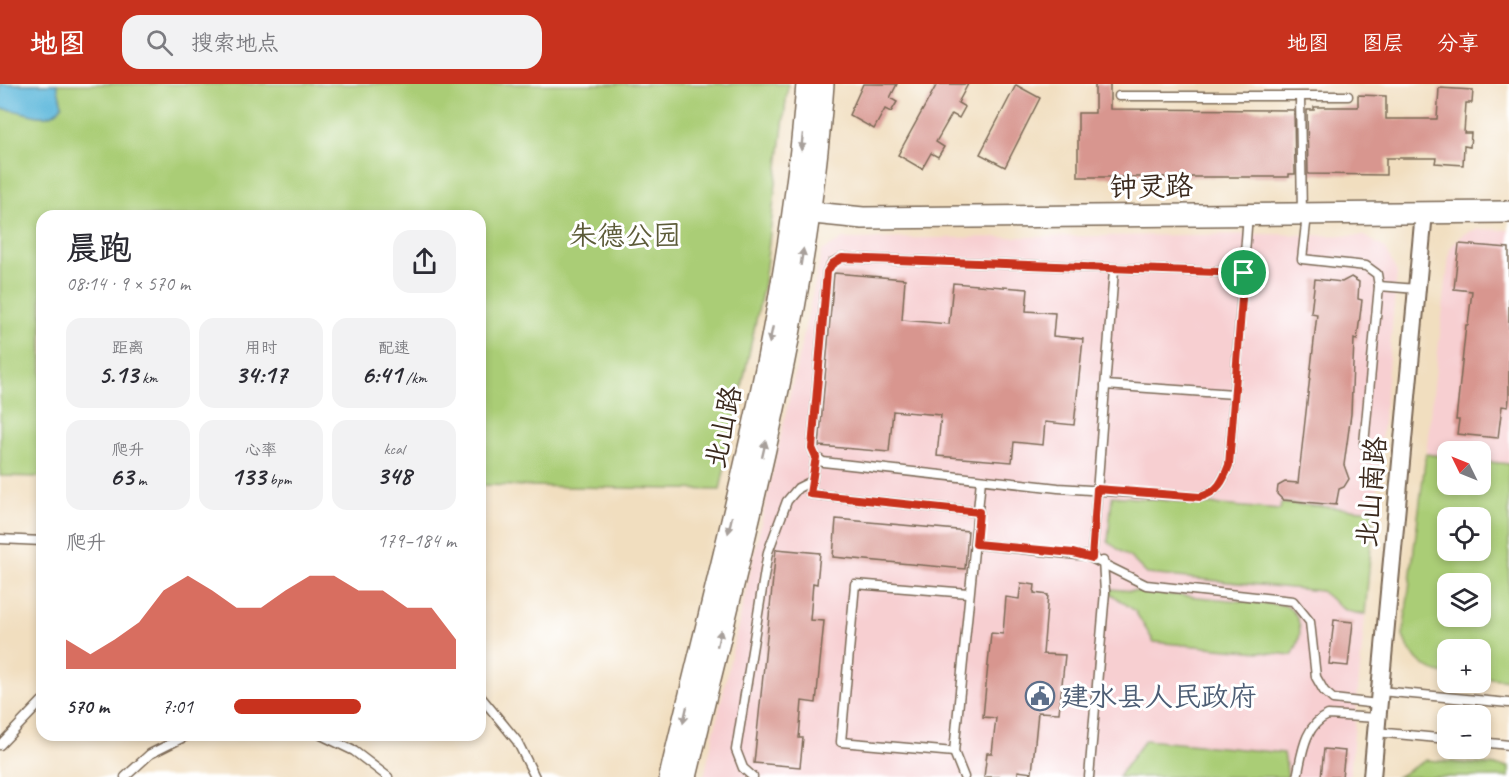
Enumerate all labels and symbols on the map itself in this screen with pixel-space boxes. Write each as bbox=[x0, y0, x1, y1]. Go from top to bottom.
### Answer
one-way arrow bbox=[797, 133, 807, 152]
street label: 钟灵路 bbox=[1109, 168, 1193, 204]
park label: 朱德公园 bbox=[569, 218, 681, 253]
pin bbox=[1218, 247, 1269, 298]
one-way arrow bbox=[798, 248, 807, 267]
one-way arrow bbox=[766, 325, 775, 344]
street label: 北山路 bbox=[697, 382, 749, 472]
street label: 北山南路 bbox=[1349, 435, 1393, 549]
one-way arrow bbox=[759, 439, 769, 458]
north arrow bbox=[1437, 441, 1491, 495]
one-way arrow bbox=[724, 516, 734, 534]
one-way arrow bbox=[715, 629, 724, 648]
place label: 建水县人民政府 bbox=[1061, 679, 1257, 714]
public building icon: 建水县人民政府 bbox=[1024, 680, 1056, 712]
one-way arrow bbox=[679, 706, 689, 724]

